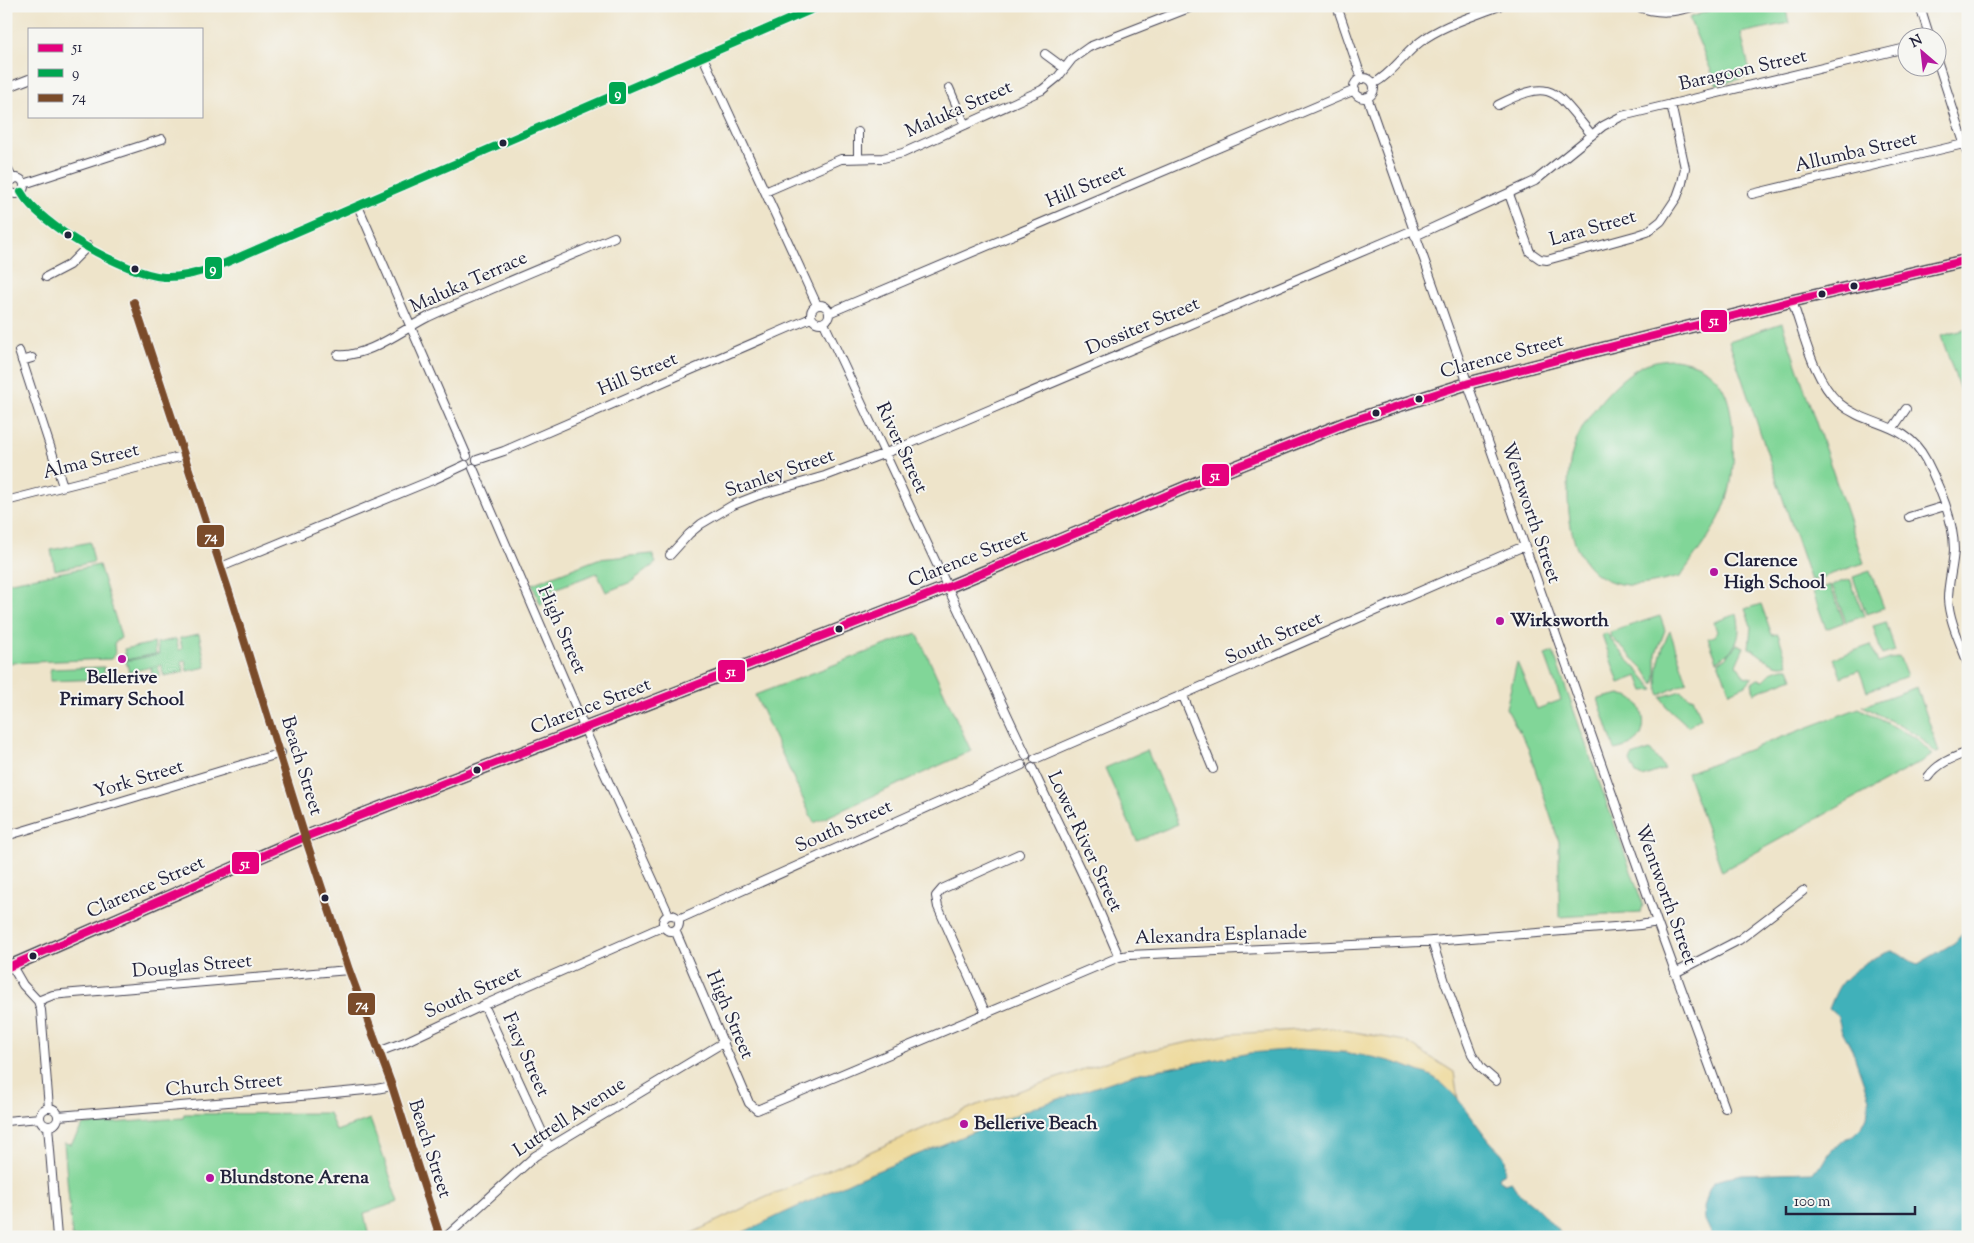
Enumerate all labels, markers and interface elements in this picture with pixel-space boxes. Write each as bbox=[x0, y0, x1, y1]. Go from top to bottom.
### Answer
legend bbox=[28, 28, 202, 118]
north arrow bbox=[1896, 28, 1946, 78]
text: N bbox=[1907, 31, 1926, 54]
text: 51 bbox=[71, 38, 82, 59]
street label: Baragoon Street bbox=[1676, 43, 1810, 99]
text: 9 bbox=[72, 64, 79, 85]
street label: Maluka Street bbox=[901, 74, 1017, 146]
line badge: 9 bbox=[608, 81, 627, 105]
text: 9 bbox=[615, 85, 622, 105]
text: 74 bbox=[72, 88, 86, 109]
street label: Allumba Street bbox=[1792, 126, 1920, 180]
unlabelled marker bbox=[498, 138, 508, 148]
street label: Hill Street bbox=[1042, 158, 1130, 216]
street label: Lara Street bbox=[1547, 204, 1640, 254]
unlabelled marker bbox=[63, 230, 73, 240]
street label: Maluka Terrace bbox=[406, 245, 532, 321]
line badge: 9 bbox=[204, 256, 223, 280]
text: 9 bbox=[210, 260, 217, 280]
unlabelled marker bbox=[130, 264, 140, 274]
unlabelled marker bbox=[1849, 281, 1859, 291]
unlabelled marker bbox=[1817, 289, 1827, 299]
street label: Dossiter Street bbox=[1082, 291, 1205, 363]
line badge: 51 bbox=[1700, 309, 1728, 333]
text: 51 bbox=[1708, 312, 1719, 332]
street label: Clarence Street bbox=[1437, 327, 1567, 386]
street label: Hill Street bbox=[594, 346, 682, 404]
unlabelled marker bbox=[1414, 394, 1424, 404]
street label: River Street bbox=[868, 398, 934, 498]
unlabelled marker bbox=[1371, 408, 1381, 418]
street label: Alma Street bbox=[40, 437, 142, 487]
street label: Wentworth Street bbox=[1493, 439, 1567, 588]
street label: Stanley Street bbox=[722, 443, 839, 505]
line badge: 51 bbox=[1201, 463, 1230, 487]
text: 51 bbox=[1209, 467, 1220, 487]
street label: Clarence Street bbox=[904, 523, 1032, 595]
line badge: 74 bbox=[196, 524, 225, 548]
text: 74 bbox=[204, 528, 218, 548]
place label: Clarence High School bbox=[1724, 548, 1826, 597]
marker: Clarence High School bbox=[1708, 566, 1720, 578]
street label: High Street bbox=[530, 582, 593, 679]
street label: South Street bbox=[1221, 605, 1327, 672]
place label: Wirksworth bbox=[1510, 608, 1610, 635]
marker: Wirksworth bbox=[1494, 615, 1506, 627]
unlabelled marker bbox=[834, 624, 844, 634]
marker: Bellerive Primary School bbox=[116, 653, 128, 665]
line badge: 51 bbox=[717, 659, 746, 683]
text: 51 bbox=[725, 663, 736, 683]
place label: Bellerive Primary School bbox=[60, 665, 185, 714]
street label: Clarence Street bbox=[527, 672, 655, 742]
street label: Beach Street bbox=[273, 713, 329, 819]
street label: York Street bbox=[91, 753, 188, 806]
unlabelled marker bbox=[472, 765, 482, 775]
street label: Lower River Street bbox=[1040, 767, 1129, 917]
street label: South Street bbox=[791, 793, 897, 860]
street label: Wentworth Street bbox=[1627, 821, 1703, 969]
street label: Clarence Street bbox=[83, 850, 210, 926]
line badge: 51 bbox=[231, 851, 260, 875]
text: 51 bbox=[239, 855, 250, 875]
unlabelled marker bbox=[320, 893, 330, 903]
street label: Alexandra Esplanade bbox=[1134, 919, 1308, 953]
street label: Douglas Street bbox=[131, 948, 254, 986]
unlabelled marker bbox=[28, 951, 38, 961]
street label: South Street bbox=[420, 959, 526, 1026]
street label: High Street bbox=[698, 967, 760, 1064]
line badge: 74 bbox=[347, 992, 376, 1016]
text: 74 bbox=[355, 996, 369, 1016]
street label: Facy Street bbox=[494, 1009, 556, 1102]
street label: Church Street bbox=[164, 1067, 284, 1105]
street label: Luttrell Avenue bbox=[508, 1071, 632, 1165]
street label: Beach Street bbox=[400, 1096, 458, 1202]
place label: Bellerive Beach bbox=[974, 1111, 1099, 1138]
marker: Bellerive Beach bbox=[958, 1118, 970, 1130]
place label: Blundstone Arena bbox=[220, 1165, 369, 1192]
marker: Blundstone Arena bbox=[204, 1172, 216, 1184]
scale bar bbox=[1786, 1183, 1915, 1215]
text: 100 m bbox=[1794, 1192, 1831, 1213]

